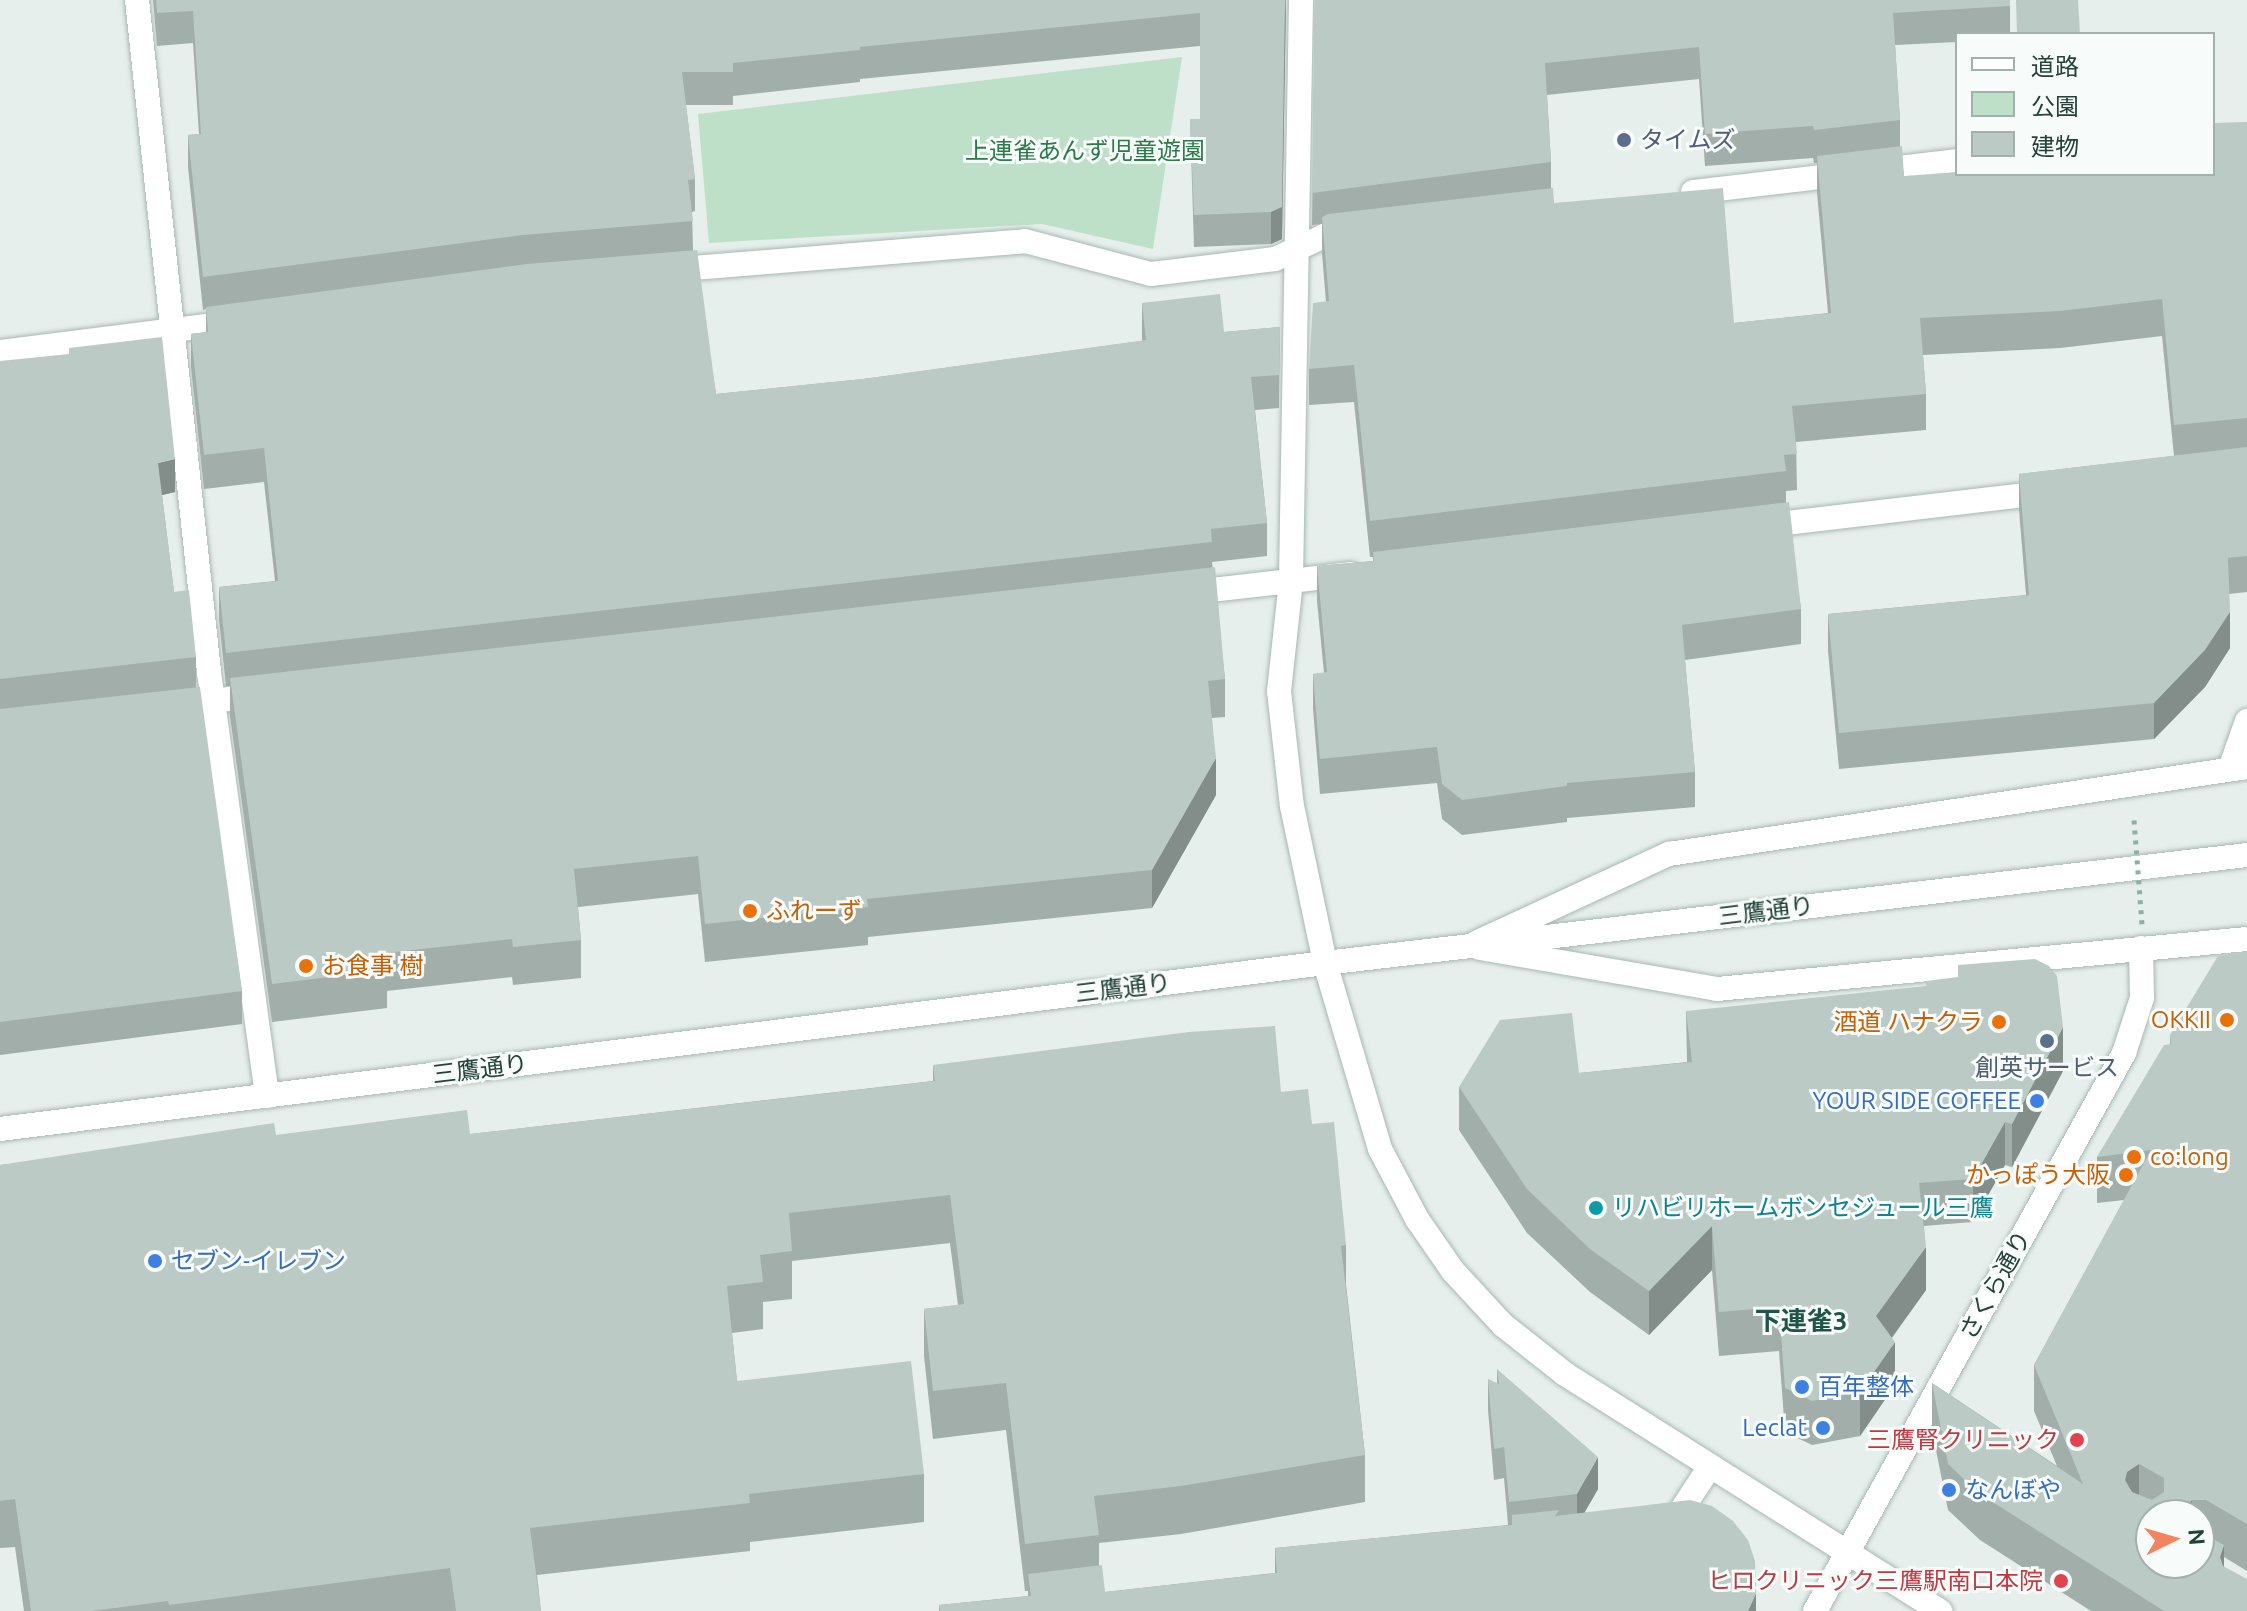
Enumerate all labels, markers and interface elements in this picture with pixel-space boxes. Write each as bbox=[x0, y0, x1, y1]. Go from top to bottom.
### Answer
legend bbox=[1955, 32, 2215, 176]
text: 道路 bbox=[2031, 53, 2079, 80]
text: 公園 bbox=[2031, 93, 2079, 120]
place label: タイムズ bbox=[1640, 126, 1736, 154]
marker: タイムズ bbox=[1615, 131, 1633, 149]
text: 建物 bbox=[2031, 133, 2079, 160]
park label: 上連雀あんず児童遊園 bbox=[965, 137, 1205, 165]
street label: 三鷹通り bbox=[1717, 891, 1815, 931]
place label: ふれーず bbox=[766, 897, 862, 925]
marker: ふれーず bbox=[741, 902, 759, 920]
place label: お食事 樹 bbox=[322, 952, 423, 980]
marker: お食事 樹 bbox=[297, 957, 315, 975]
street label: 三鷹通り bbox=[1074, 968, 1172, 1008]
place label: OKKII bbox=[2151, 1006, 2211, 1034]
place label: 酒道 ハナクラ bbox=[1834, 1008, 1983, 1036]
marker: OKKII bbox=[2218, 1011, 2236, 1029]
marker: 酒道 ハナクラ bbox=[1990, 1013, 2008, 1031]
marker: 創英サービス bbox=[2038, 1032, 2056, 1050]
street label: 三鷹通り bbox=[431, 1049, 529, 1089]
place label: 創英サービス bbox=[1975, 1054, 2119, 1082]
place label: YOUR SIDE COFFEE bbox=[1813, 1087, 2021, 1115]
marker: YOUR SIDE COFFEE bbox=[2028, 1092, 2046, 1110]
place label: co:long bbox=[2150, 1143, 2229, 1171]
marker: co:long bbox=[2125, 1148, 2143, 1166]
place label: かっぽう大阪 bbox=[1966, 1161, 2110, 1189]
marker: かっぽう大阪 bbox=[2117, 1166, 2135, 1184]
place label: リハビリホームボンセジュール三鷹 bbox=[1612, 1194, 1996, 1222]
marker: リハビリホームボンセジュール三鷹 bbox=[1587, 1199, 1605, 1217]
street label: さくら通り bbox=[1953, 1226, 2037, 1344]
place label: セブン-イレブン bbox=[171, 1247, 346, 1275]
marker: セブン-イレブン bbox=[146, 1252, 164, 1270]
district label: 下連雀3 bbox=[1755, 1305, 1847, 1337]
place label: 百年整体 bbox=[1818, 1373, 1914, 1401]
marker: 百年整体 bbox=[1793, 1378, 1811, 1396]
place label: Leclat bbox=[1742, 1414, 1807, 1442]
marker: Leclat bbox=[1814, 1419, 1832, 1437]
place label: 三鷹腎クリニック bbox=[1867, 1426, 2059, 1454]
marker: 三鷹腎クリニック bbox=[2066, 1429, 2088, 1451]
place label: なんぼや bbox=[1965, 1476, 2061, 1504]
marker: なんぼや bbox=[1940, 1481, 1958, 1499]
north arrow bbox=[2135, 1499, 2215, 1579]
text: N bbox=[2184, 1528, 2211, 1546]
place label: ヒロクリニック三鷹駅南口本院 bbox=[1707, 1567, 2043, 1595]
marker: ヒロクリニック三鷹駅南口本院 bbox=[2050, 1570, 2072, 1592]

